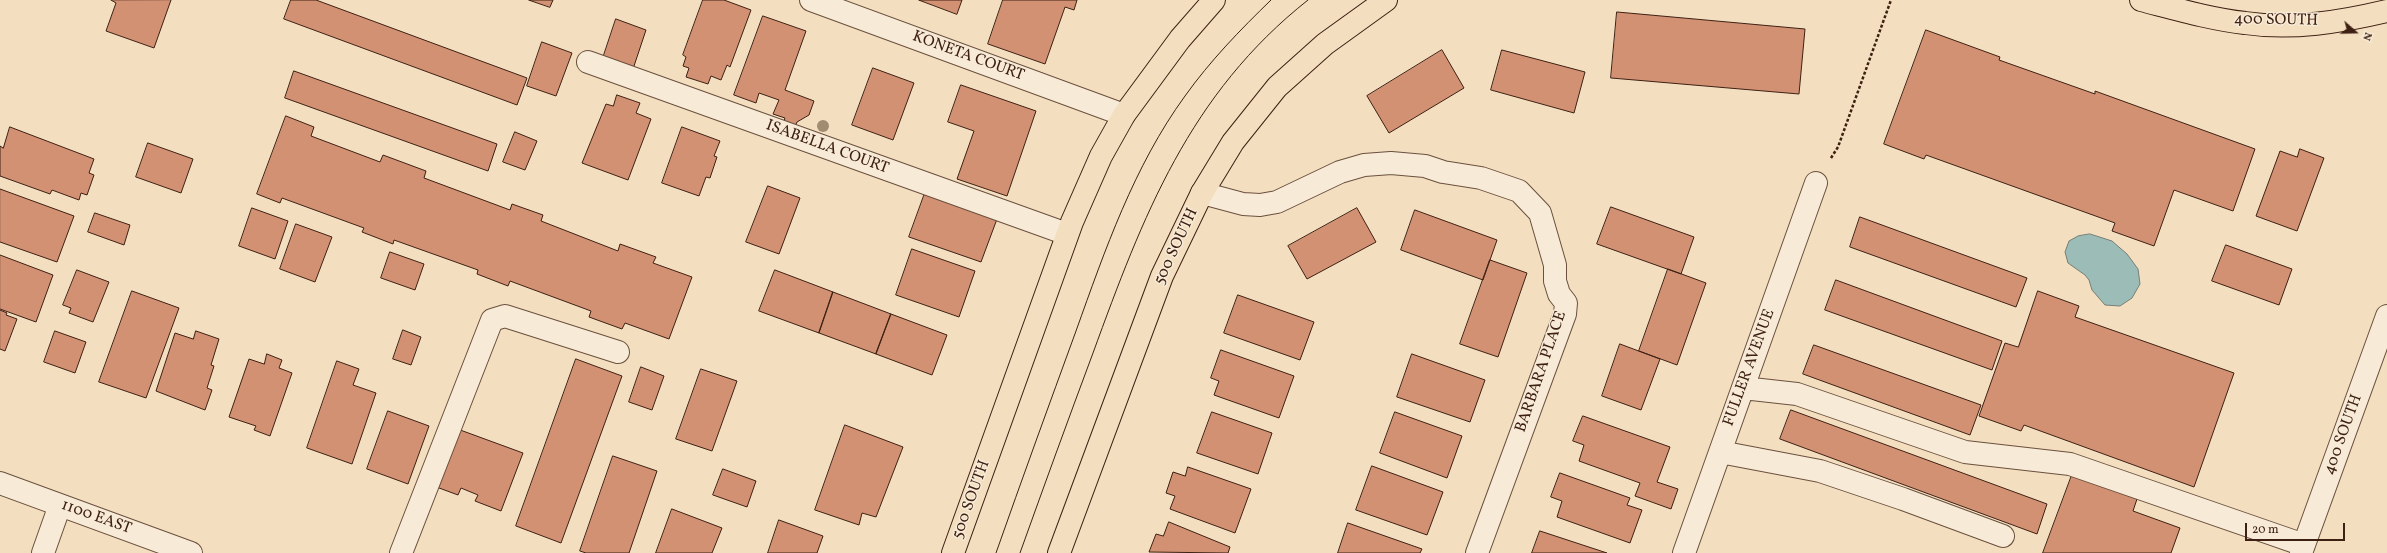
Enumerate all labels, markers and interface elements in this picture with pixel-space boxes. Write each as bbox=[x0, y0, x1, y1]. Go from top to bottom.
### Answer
street label: 400 SOUTH bbox=[2234, 11, 2318, 31]
north arrow bbox=[2335, 12, 2375, 52]
street label: KONETA COURT bbox=[909, 28, 1027, 86]
text: N bbox=[2358, 30, 2375, 43]
street label: ISABELLA COURT bbox=[763, 117, 891, 179]
street label: 500 SOUTH bbox=[1151, 206, 1203, 288]
street label: FULLER AVENUE bbox=[1720, 307, 1780, 429]
street label: BARBARA PLACE bbox=[1512, 309, 1572, 435]
street label: 400 SOUTH bbox=[2321, 392, 2367, 478]
street label: 500 SOUTH bbox=[949, 458, 995, 542]
street label: 1100 EAST bbox=[58, 496, 134, 540]
scale bar bbox=[2247, 515, 2347, 541]
text: 20 m bbox=[2252, 522, 2279, 538]

